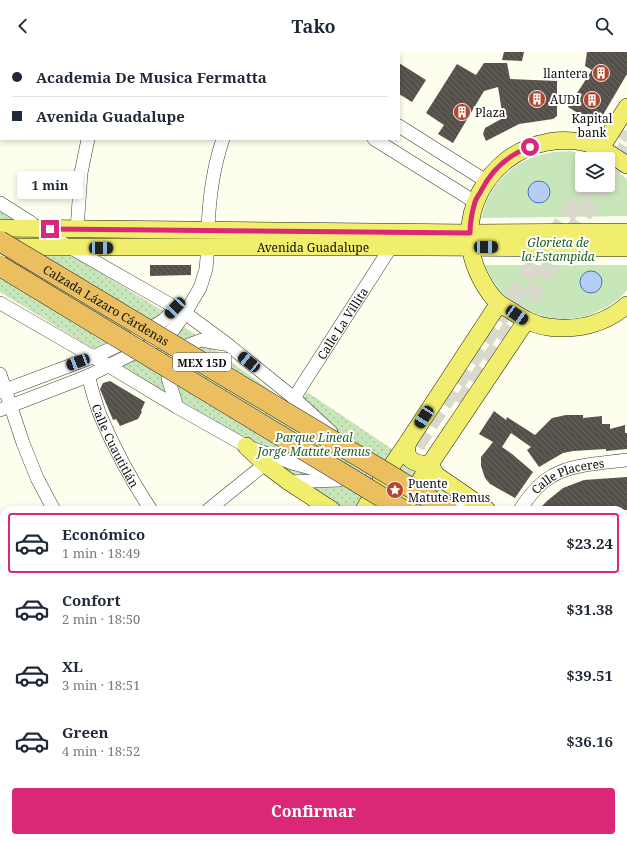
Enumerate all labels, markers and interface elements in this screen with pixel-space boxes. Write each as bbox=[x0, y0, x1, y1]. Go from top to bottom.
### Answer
text: Tako bbox=[291, 14, 336, 38]
icon: back bbox=[12, 15, 34, 37]
icon: search bbox=[593, 15, 615, 37]
building icon: llantera bbox=[591, 63, 611, 83]
place label: llantera bbox=[543, 65, 588, 82]
text: Academia De Musica Fermatta bbox=[36, 67, 267, 87]
building icon: AUDI bbox=[527, 89, 547, 109]
building icon: Kapital bank bbox=[582, 90, 602, 110]
place label: AUDI bbox=[550, 91, 580, 108]
building icon: Plaza bbox=[452, 102, 472, 122]
place label: Plaza bbox=[475, 104, 506, 121]
text: Avenida Guadalupe bbox=[36, 106, 185, 126]
place label: Kapital bank bbox=[571, 110, 613, 141]
route start bbox=[521, 138, 539, 156]
map controls bbox=[575, 152, 615, 192]
button: layers bbox=[575, 152, 615, 192]
callout: 1 min bbox=[17, 171, 83, 199]
text: 1 min bbox=[32, 176, 68, 194]
route end bbox=[41, 220, 59, 238]
park label: Glorieta de la Estampida bbox=[521, 234, 595, 265]
street label: Avenida Guadalupe bbox=[257, 239, 369, 256]
car bbox=[474, 241, 498, 253]
car bbox=[89, 242, 113, 254]
street label: Calzada Lázaro Cárdenas bbox=[40, 260, 173, 349]
street label: Calle La Villita bbox=[313, 283, 372, 363]
car bbox=[162, 295, 188, 321]
car bbox=[504, 303, 530, 327]
car bbox=[236, 350, 262, 374]
car bbox=[65, 352, 91, 372]
road number: MEX 15D bbox=[173, 353, 231, 371]
street label: Calle Cuautitlán bbox=[88, 402, 143, 491]
car bbox=[412, 404, 436, 430]
park label: Parque Lineal Jorge Matute Remus bbox=[256, 429, 371, 460]
street label: Calle Placeres bbox=[527, 454, 605, 497]
place label: Puente Matute Remus bbox=[408, 475, 490, 506]
place icon: Puente Matute Remus bbox=[385, 480, 405, 500]
text: Económico bbox=[62, 524, 145, 544]
icon: car bbox=[14, 525, 50, 561]
text: $23.24 bbox=[566, 533, 613, 553]
text: 1 min · 18:49 bbox=[62, 544, 140, 562]
text: Confort bbox=[62, 590, 121, 610]
icon: car bbox=[14, 591, 50, 627]
text: $31.38 bbox=[566, 599, 613, 619]
text: 2 min · 18:50 bbox=[62, 610, 140, 628]
text: XL bbox=[62, 656, 83, 676]
icon: car bbox=[14, 657, 50, 693]
text: $39.51 bbox=[566, 665, 613, 685]
text: 3 min · 18:51 bbox=[62, 676, 140, 694]
text: Green bbox=[62, 722, 109, 742]
icon: car bbox=[14, 723, 50, 759]
text: $36.16 bbox=[566, 731, 613, 751]
text: 4 min · 18:52 bbox=[62, 742, 140, 760]
button: Confirmar bbox=[12, 788, 615, 834]

